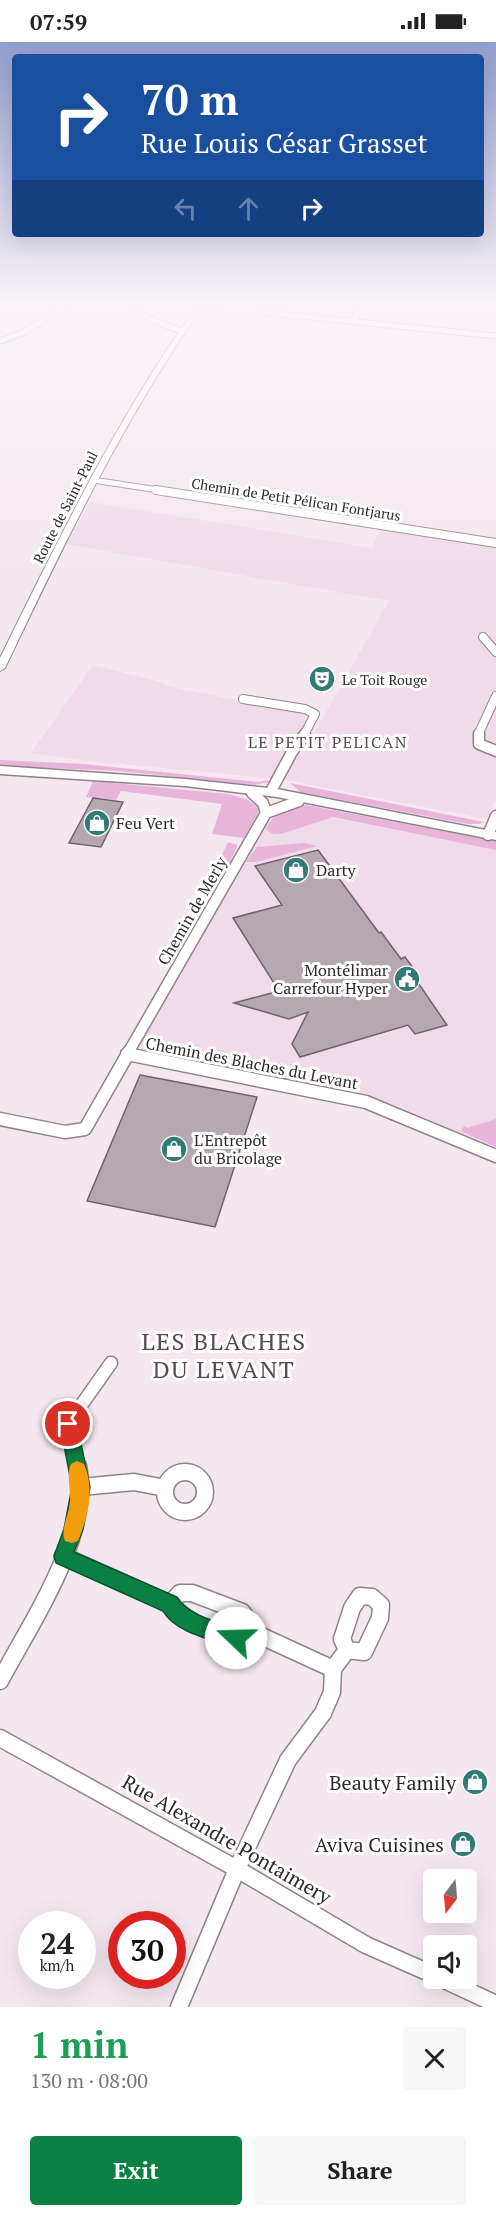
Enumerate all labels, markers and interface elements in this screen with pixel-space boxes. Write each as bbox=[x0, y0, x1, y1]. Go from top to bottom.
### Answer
text: 07:59 bbox=[30, 7, 87, 36]
text: 70 m bbox=[141, 71, 239, 127]
icon: right bbox=[42, 78, 120, 156]
text: Rue Louis César Grasset bbox=[141, 125, 428, 161]
icon: left bbox=[169, 192, 202, 225]
icon: ahead bbox=[232, 192, 265, 225]
icon: right bbox=[295, 192, 328, 225]
street label: Route de Saint-Paul bbox=[28, 448, 102, 566]
street label: Chemin de Petit Pélican Fontjarus bbox=[190, 473, 402, 525]
theatre icon: Le Toit Rouge bbox=[307, 664, 337, 694]
place label: Le Toit Rouge bbox=[342, 670, 427, 689]
district label: LE PETIT PELICAN bbox=[248, 731, 408, 753]
shop icon: Feu Vert bbox=[82, 808, 112, 838]
place label: Feu Vert bbox=[116, 812, 175, 834]
street label: Chemin de Merly bbox=[152, 852, 232, 969]
shop icon: Darty bbox=[281, 855, 311, 885]
place label: Darty bbox=[316, 859, 356, 881]
place label: Montélimar Carrefour Hyper bbox=[273, 959, 389, 999]
public building icon: Montélimar Carrefour Hyper bbox=[392, 964, 422, 994]
street label: Chemin des Blaches du Levant bbox=[144, 1032, 360, 1094]
place label: L'Entrepôt du Bricolage bbox=[194, 1129, 282, 1169]
shop icon: L'Entrepôt du Bricolage bbox=[159, 1134, 189, 1164]
district label: LES BLACHES DU LEVANT bbox=[141, 1325, 307, 1385]
pin bbox=[42, 1398, 93, 1449]
icon: arrive bbox=[51, 1407, 84, 1440]
position arrow bbox=[204, 1606, 268, 1670]
shop icon: Beauty Family bbox=[460, 1767, 490, 1797]
street label: Rue Alexandre Pontaimery bbox=[117, 1768, 337, 1910]
place label: Beauty Family bbox=[329, 1769, 457, 1796]
shop icon: Aviva Cuisines bbox=[448, 1829, 478, 1859]
place label: Aviva Cuisines bbox=[315, 1831, 444, 1858]
north arrow bbox=[423, 1869, 477, 1923]
map controls bbox=[423, 1869, 477, 1989]
speed limit sign: 30 bbox=[108, 1911, 186, 1989]
text: 24 bbox=[40, 1923, 74, 1963]
button: sound bbox=[423, 1935, 477, 1989]
text: km/h bbox=[40, 1955, 74, 1975]
text: 1 min bbox=[30, 2021, 128, 2068]
button: close bbox=[403, 2027, 466, 2090]
text: 130 m · 08:00 bbox=[30, 2067, 148, 2094]
button: Exit bbox=[30, 2136, 242, 2205]
button: Share bbox=[254, 2136, 466, 2205]

